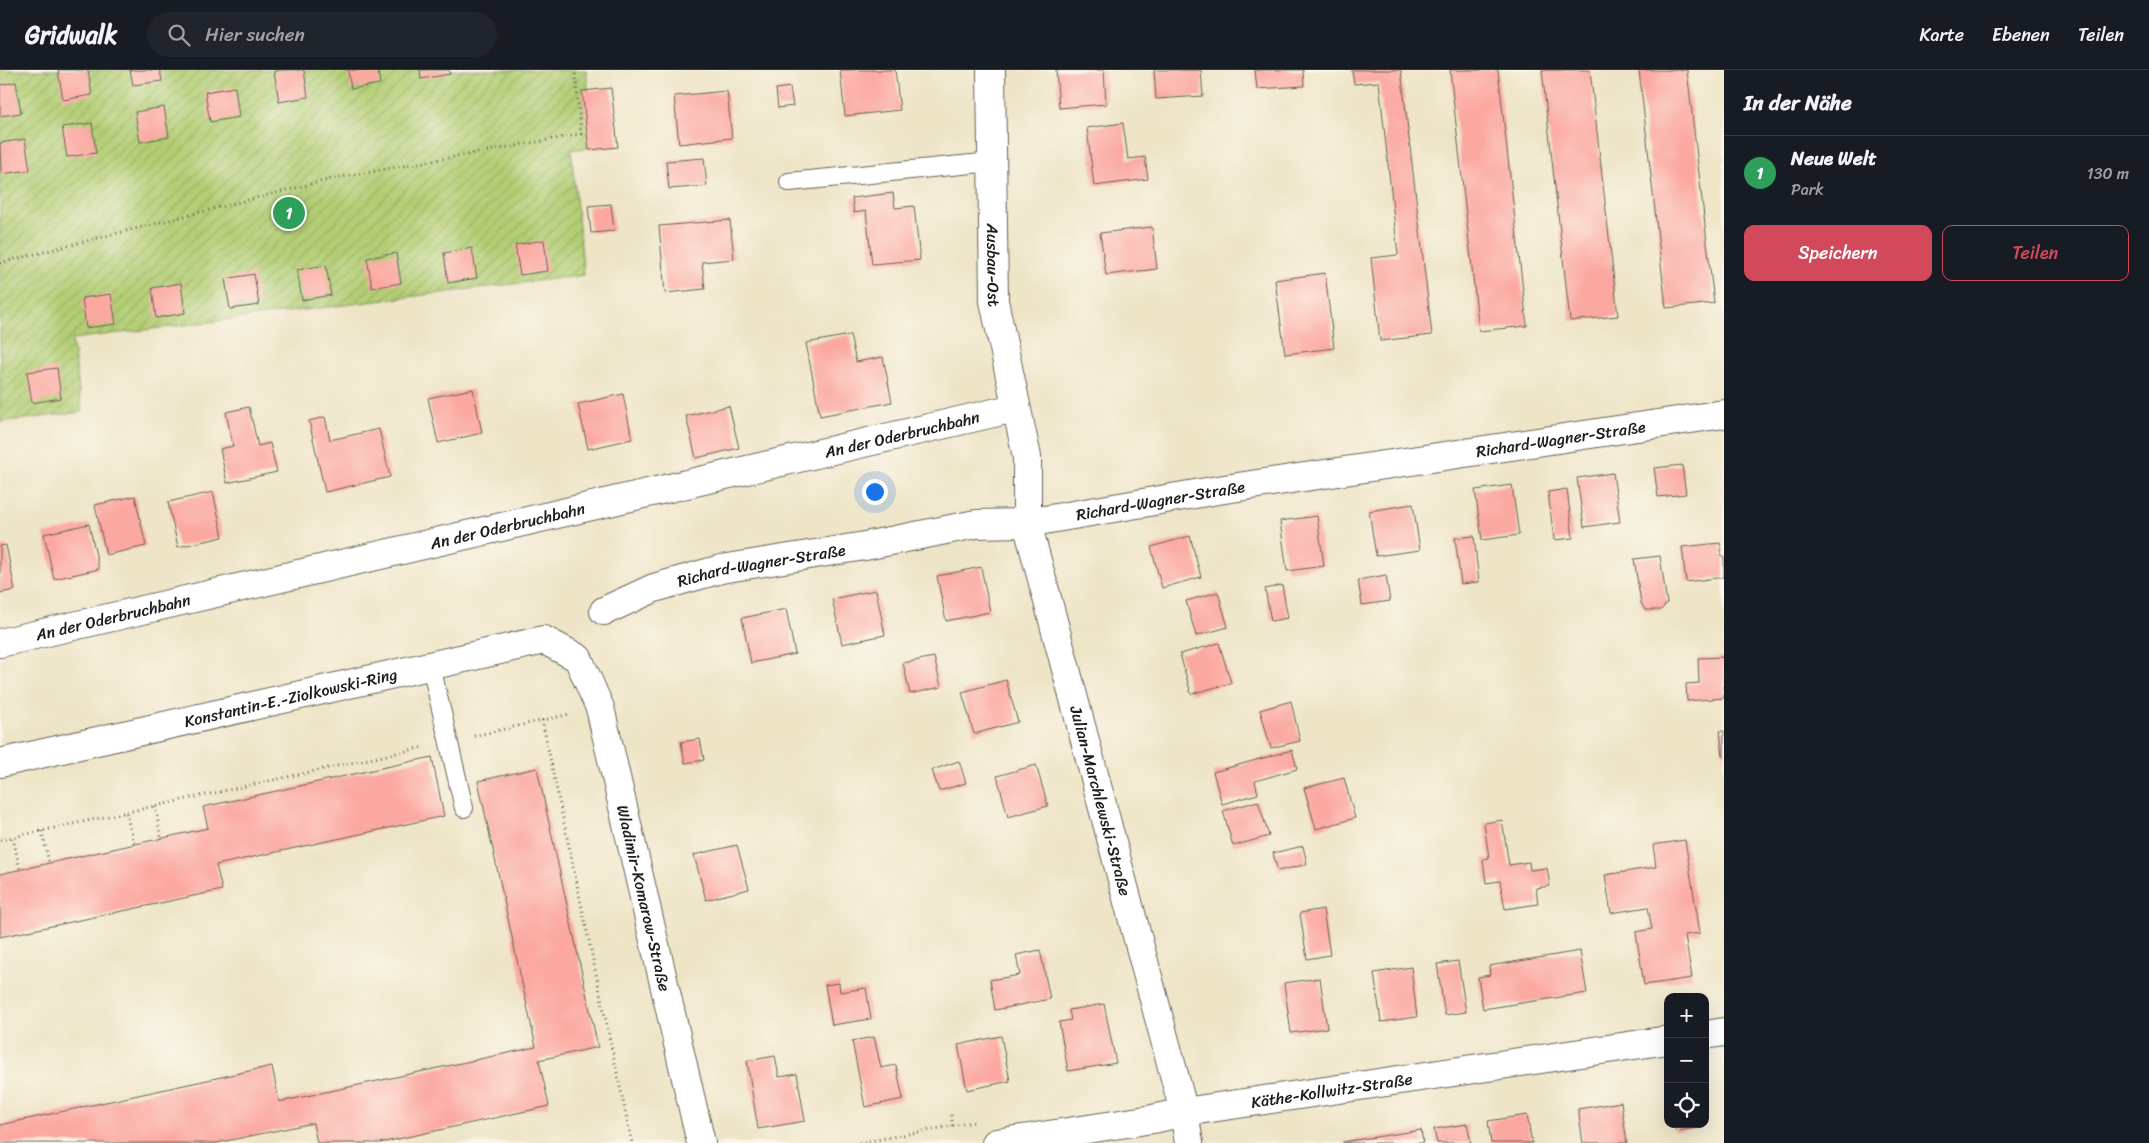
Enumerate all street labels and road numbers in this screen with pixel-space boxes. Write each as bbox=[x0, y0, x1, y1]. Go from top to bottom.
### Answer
street label: Ausbau-Ost bbox=[978, 222, 1009, 309]
street label: An der Oderbruchbahn bbox=[821, 402, 983, 466]
street label: Richard-Wagner-Straße bbox=[1474, 411, 1648, 466]
street label: Richard-Wagner-Straße bbox=[1074, 472, 1247, 529]
street label: An der Oderbruchbahn bbox=[426, 493, 588, 558]
street label: Richard-Wagner-Straße bbox=[674, 535, 848, 595]
street label: An der Oderbruchbahn bbox=[32, 585, 194, 649]
street label: Konstantin-E.-Ziolkowski-Ring bbox=[181, 659, 400, 735]
street label: Julian-Marchlewski-Straße bbox=[1062, 702, 1140, 899]
street label: Wladimir-Komarow-Straße bbox=[608, 802, 680, 994]
street label: Käthe-Kollwitz-Straße bbox=[1249, 1064, 1414, 1116]

